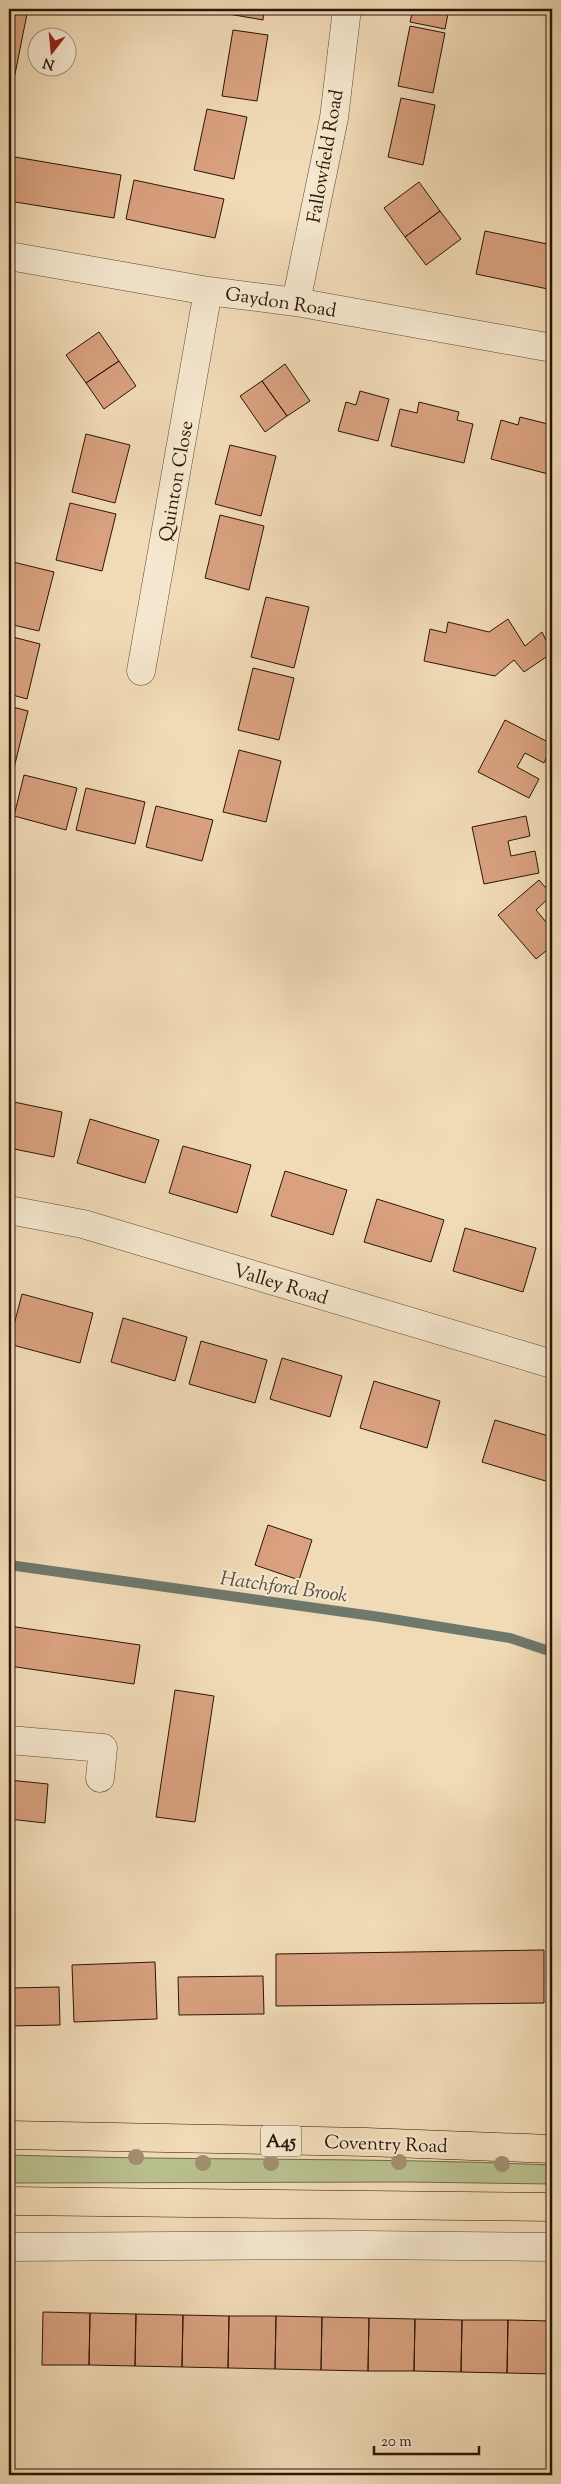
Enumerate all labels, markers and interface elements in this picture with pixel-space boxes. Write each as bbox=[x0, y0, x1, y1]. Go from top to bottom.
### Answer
north arrow bbox=[28, 28, 78, 78]
text: N bbox=[41, 51, 57, 74]
street label: Fallowfield Road bbox=[301, 87, 352, 225]
street label: Gaydon Road bbox=[223, 281, 338, 326]
street label: Quinton Close bbox=[154, 419, 201, 544]
street label: Valley Road bbox=[229, 1258, 331, 1313]
water label: Hatchford Brook bbox=[218, 1565, 349, 1612]
road number: A45 bbox=[261, 2126, 301, 2156]
street label: Coventry Road bbox=[324, 2130, 448, 2161]
scale bar bbox=[374, 2424, 478, 2456]
text: 20 m bbox=[381, 2432, 412, 2453]

